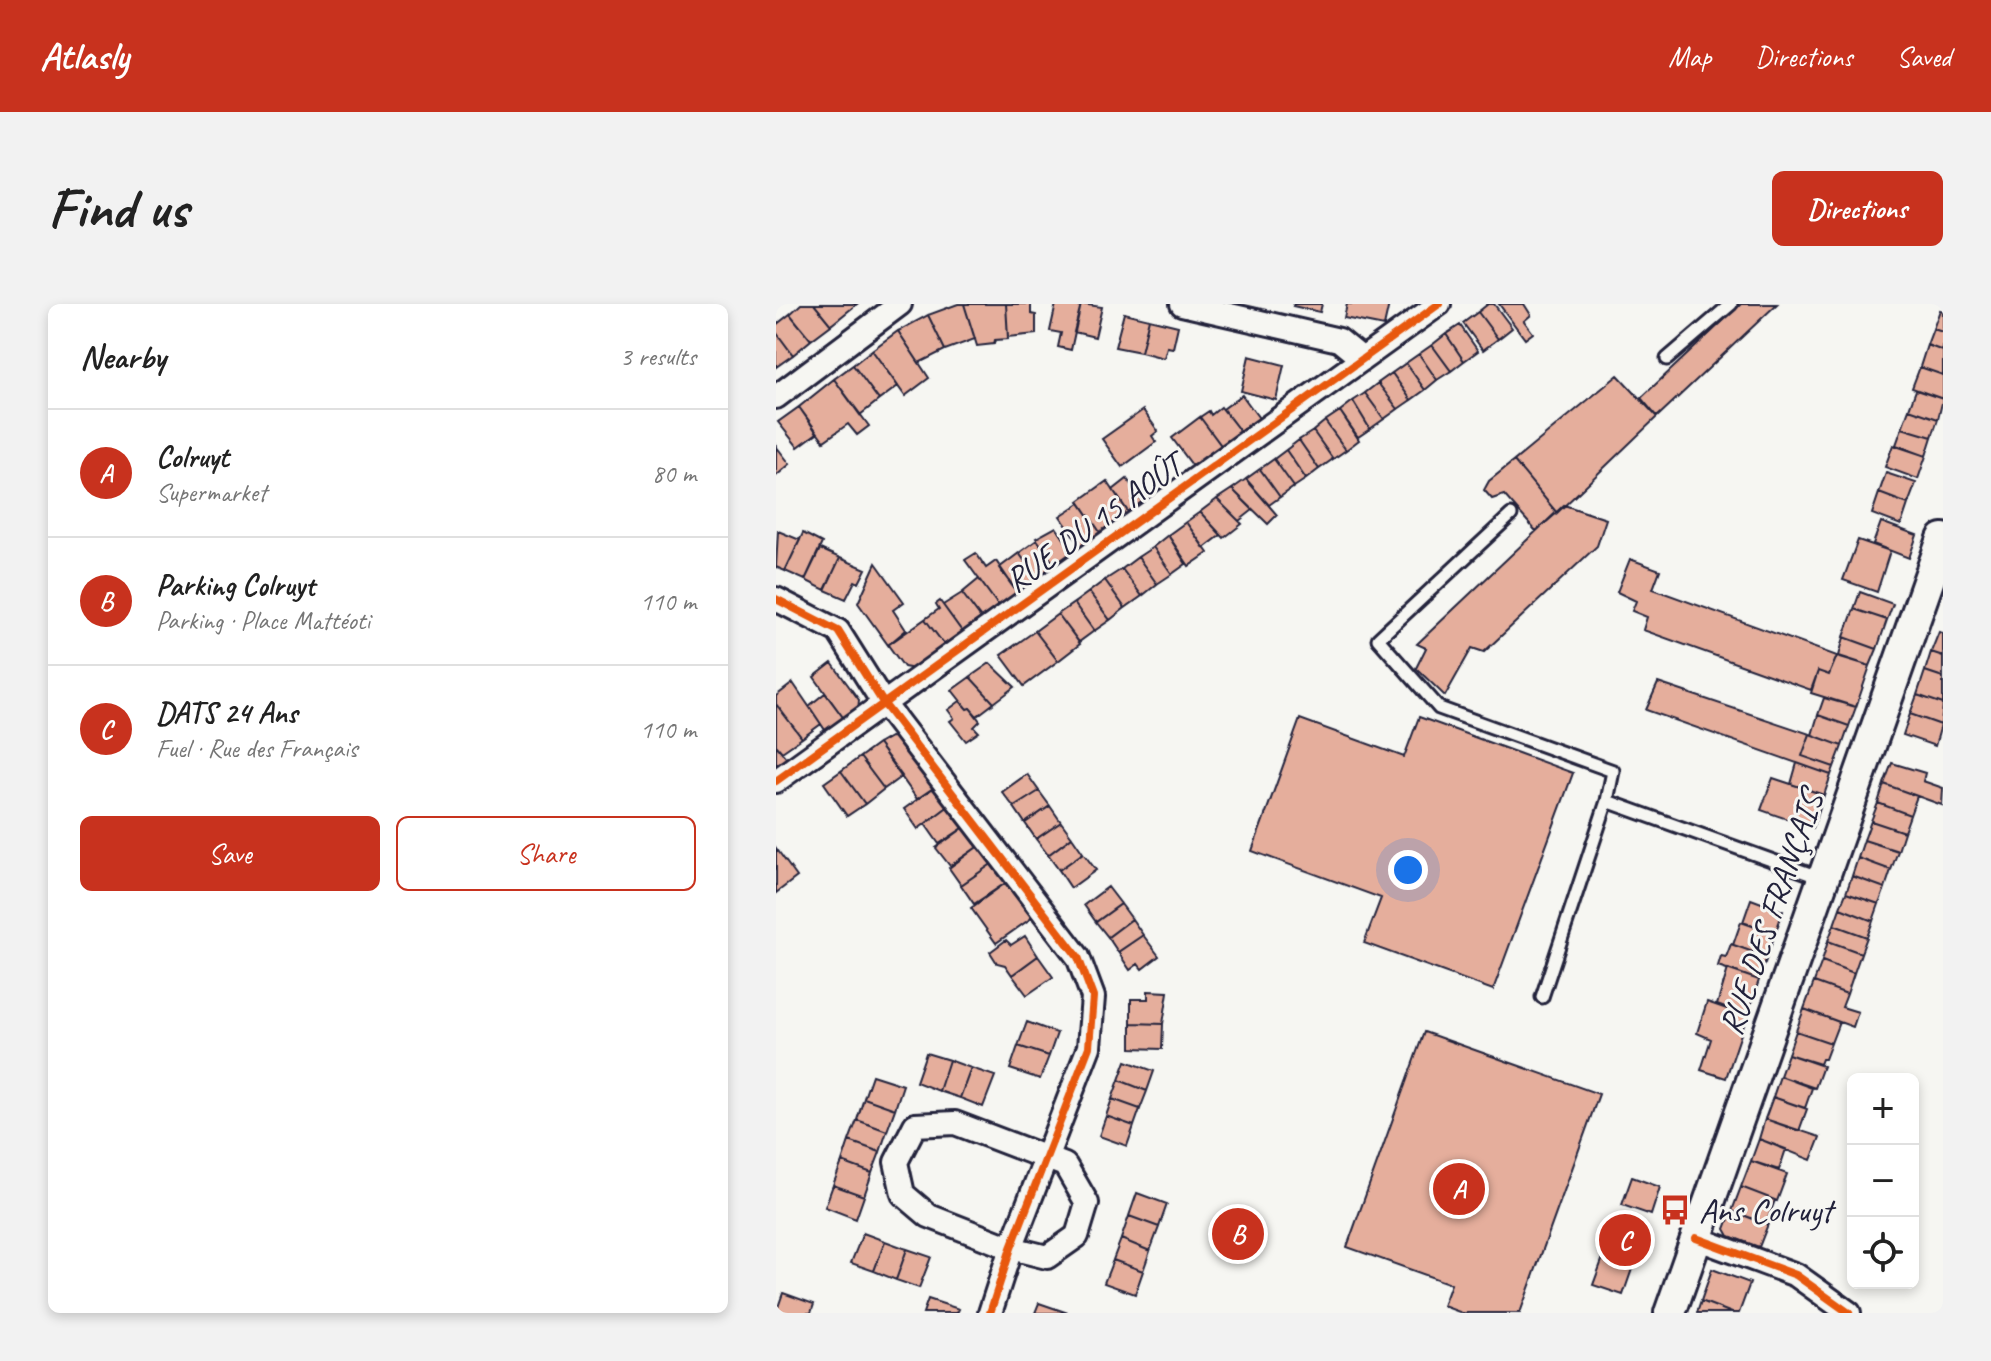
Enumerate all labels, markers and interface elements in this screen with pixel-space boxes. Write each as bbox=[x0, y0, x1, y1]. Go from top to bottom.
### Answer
text: Atlasly bbox=[40, 33, 129, 80]
text: Map bbox=[1668, 39, 1711, 74]
text: Directions bbox=[1755, 39, 1853, 74]
text: Saved bbox=[1897, 39, 1951, 74]
button: Directions bbox=[1772, 171, 1943, 246]
text: Find us bbox=[48, 173, 188, 244]
text: Nearby bbox=[80, 335, 166, 378]
text: 3 results bbox=[620, 340, 696, 373]
text: Colruyt bbox=[156, 438, 229, 476]
street label: RUE DU 15 AOÛT bbox=[996, 440, 1196, 601]
text: A bbox=[99, 457, 113, 490]
text: 80 m bbox=[652, 457, 696, 490]
text: Supermarket bbox=[156, 476, 267, 509]
text: Parking Colruyt bbox=[156, 566, 315, 604]
text: B bbox=[99, 585, 113, 618]
text: 110 m bbox=[640, 585, 696, 618]
text: Parking · Place Mattéoti bbox=[156, 604, 370, 637]
text: DATS 24 Ans bbox=[156, 694, 297, 732]
text: C bbox=[100, 713, 112, 746]
text: 110 m bbox=[640, 713, 696, 746]
text: Fuel · Rue des Français bbox=[156, 732, 357, 765]
street label: RUE DES FRANÇAIS bbox=[1709, 780, 1834, 1040]
button: Save bbox=[80, 816, 380, 891]
button: Share bbox=[396, 816, 696, 891]
your location bbox=[1388, 850, 1428, 890]
map controls bbox=[1847, 1073, 1919, 1289]
button: + bbox=[1847, 1073, 1919, 1145]
button: − bbox=[1847, 1145, 1919, 1217]
pin: A bbox=[1433, 1159, 1485, 1219]
place label: Ans Colruyt bbox=[1699, 1189, 1837, 1232]
bus stop icon: Ans Colruyt bbox=[1658, 1193, 1692, 1227]
pin: B bbox=[1212, 1204, 1264, 1264]
pin: C bbox=[1599, 1210, 1651, 1270]
button: locate bbox=[1847, 1217, 1919, 1289]

